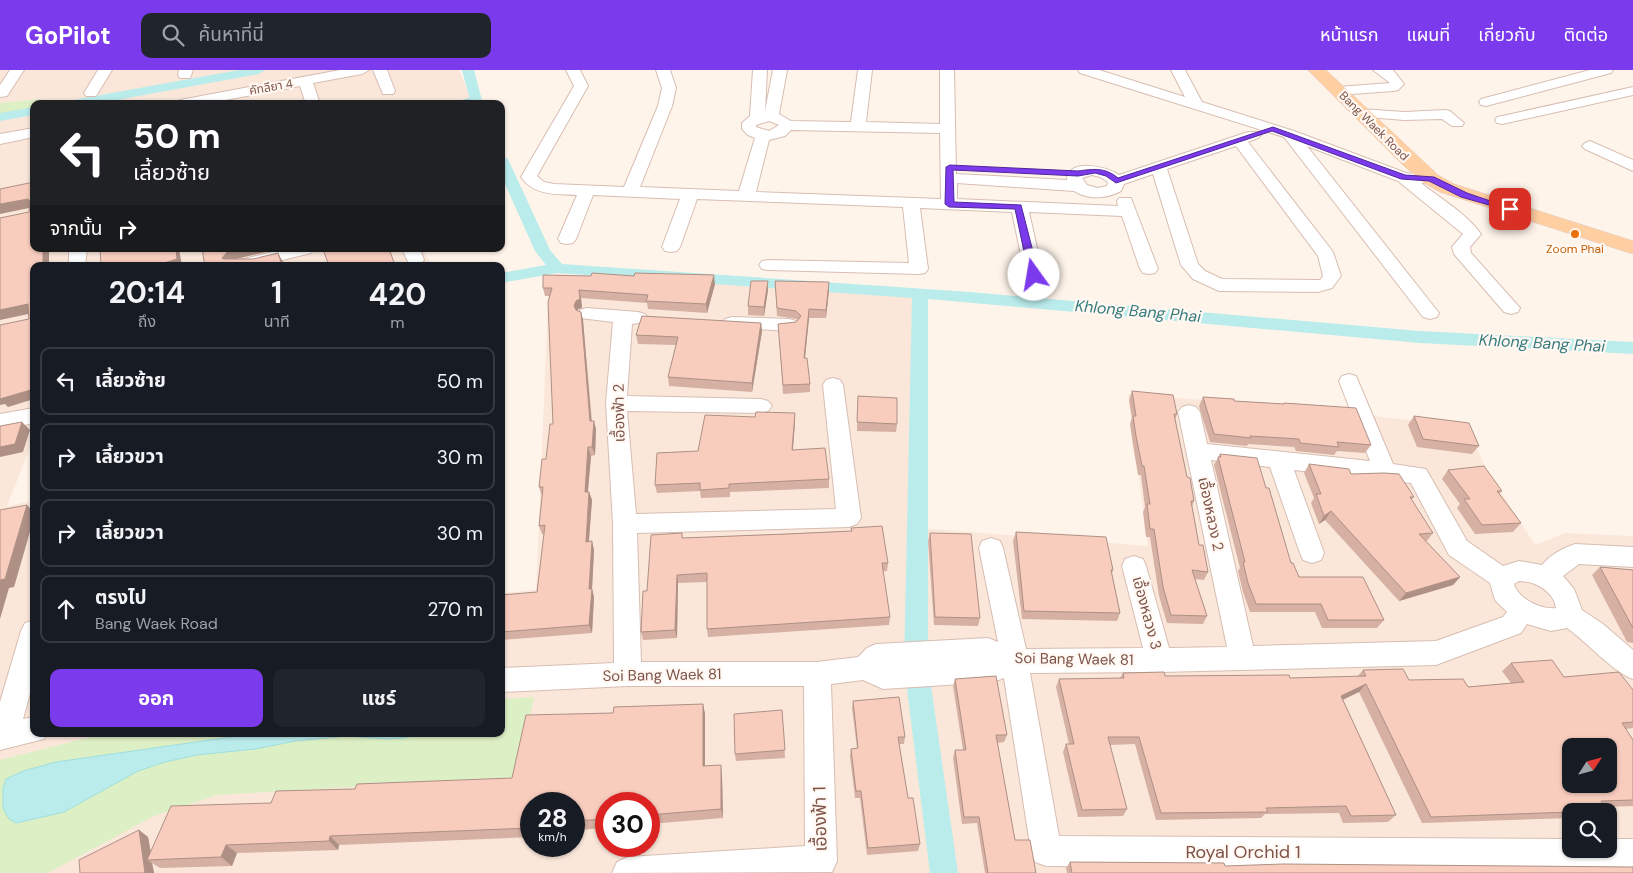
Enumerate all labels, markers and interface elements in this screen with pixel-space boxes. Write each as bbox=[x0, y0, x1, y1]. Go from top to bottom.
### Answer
search box bbox=[141, 13, 491, 58]
text: GoPilot bbox=[25, 20, 111, 51]
icon: search bbox=[159, 21, 187, 49]
text: ค้นหาที่นี่ bbox=[199, 22, 264, 47]
text: หน้าแรก bbox=[1320, 23, 1378, 47]
text: แผนที่ bbox=[1406, 23, 1450, 47]
text: เกี่ยวกับ bbox=[1478, 23, 1536, 47]
text: ติดต่อ bbox=[1564, 23, 1608, 47]
street label: คัทลียา 4 bbox=[248, 75, 294, 99]
street label: Bang Waek Road bbox=[1336, 88, 1412, 164]
text: 50 m bbox=[133, 113, 221, 159]
icon: left bbox=[50, 120, 115, 185]
text: เลี้ยวซ้าย bbox=[133, 158, 210, 187]
pin bbox=[1489, 188, 1531, 230]
icon: arrive bbox=[1496, 195, 1524, 223]
icon: right bbox=[113, 215, 141, 243]
text: จากนั้น bbox=[50, 216, 103, 241]
marker: Zoom Phai bbox=[1569, 228, 1581, 240]
place label: Zoom Phai bbox=[1546, 241, 1604, 257]
position arrow bbox=[1007, 248, 1059, 300]
text: 20:14 bbox=[109, 273, 185, 312]
text: 1 bbox=[271, 273, 282, 312]
text: 420 bbox=[368, 275, 426, 314]
water label: Khlong Bang Phai bbox=[1074, 295, 1203, 327]
text: ถึง bbox=[138, 311, 156, 332]
text: นาที bbox=[264, 311, 290, 332]
text: m bbox=[390, 312, 405, 333]
water label: Khlong Bang Phai bbox=[1478, 329, 1607, 357]
icon: left bbox=[52, 367, 80, 395]
text: เลี้ยวซ้าย bbox=[95, 368, 166, 393]
text: 50 m bbox=[436, 369, 483, 394]
street label: เอื้องฟ้า 2 bbox=[607, 384, 630, 442]
icon: right bbox=[52, 443, 80, 471]
text: เลี้ยวขวา bbox=[95, 444, 164, 469]
text: 30 m bbox=[437, 445, 483, 470]
street label: เอื้องหลวง 2 bbox=[1193, 475, 1230, 553]
icon: right bbox=[52, 519, 80, 547]
text: เลี้ยวขวา bbox=[95, 520, 164, 545]
text: 30 m bbox=[437, 521, 483, 546]
street label: เอื้องหลวง 3 bbox=[1128, 574, 1167, 652]
text: ตรงไป bbox=[95, 585, 147, 610]
icon: ahead bbox=[52, 595, 80, 623]
text: 270 m bbox=[428, 597, 483, 622]
text: Bang Waek Road bbox=[95, 613, 218, 634]
street label: Soi Bang Waek 81 bbox=[1014, 648, 1134, 670]
street label: Soi Bang Waek 81 bbox=[602, 664, 722, 686]
button: ออก bbox=[50, 669, 263, 727]
button: แชร์ bbox=[273, 669, 485, 727]
north arrow bbox=[1562, 738, 1618, 792]
map controls bbox=[1562, 738, 1617, 858]
street label: เอื้องฟ้า 1 bbox=[806, 786, 833, 852]
speed limit sign: 30 bbox=[595, 792, 660, 857]
text: 28 bbox=[537, 802, 568, 835]
button: search bbox=[1562, 803, 1617, 858]
text: km/h bbox=[538, 829, 567, 845]
street label: Royal Orchid 1 bbox=[1185, 840, 1301, 864]

